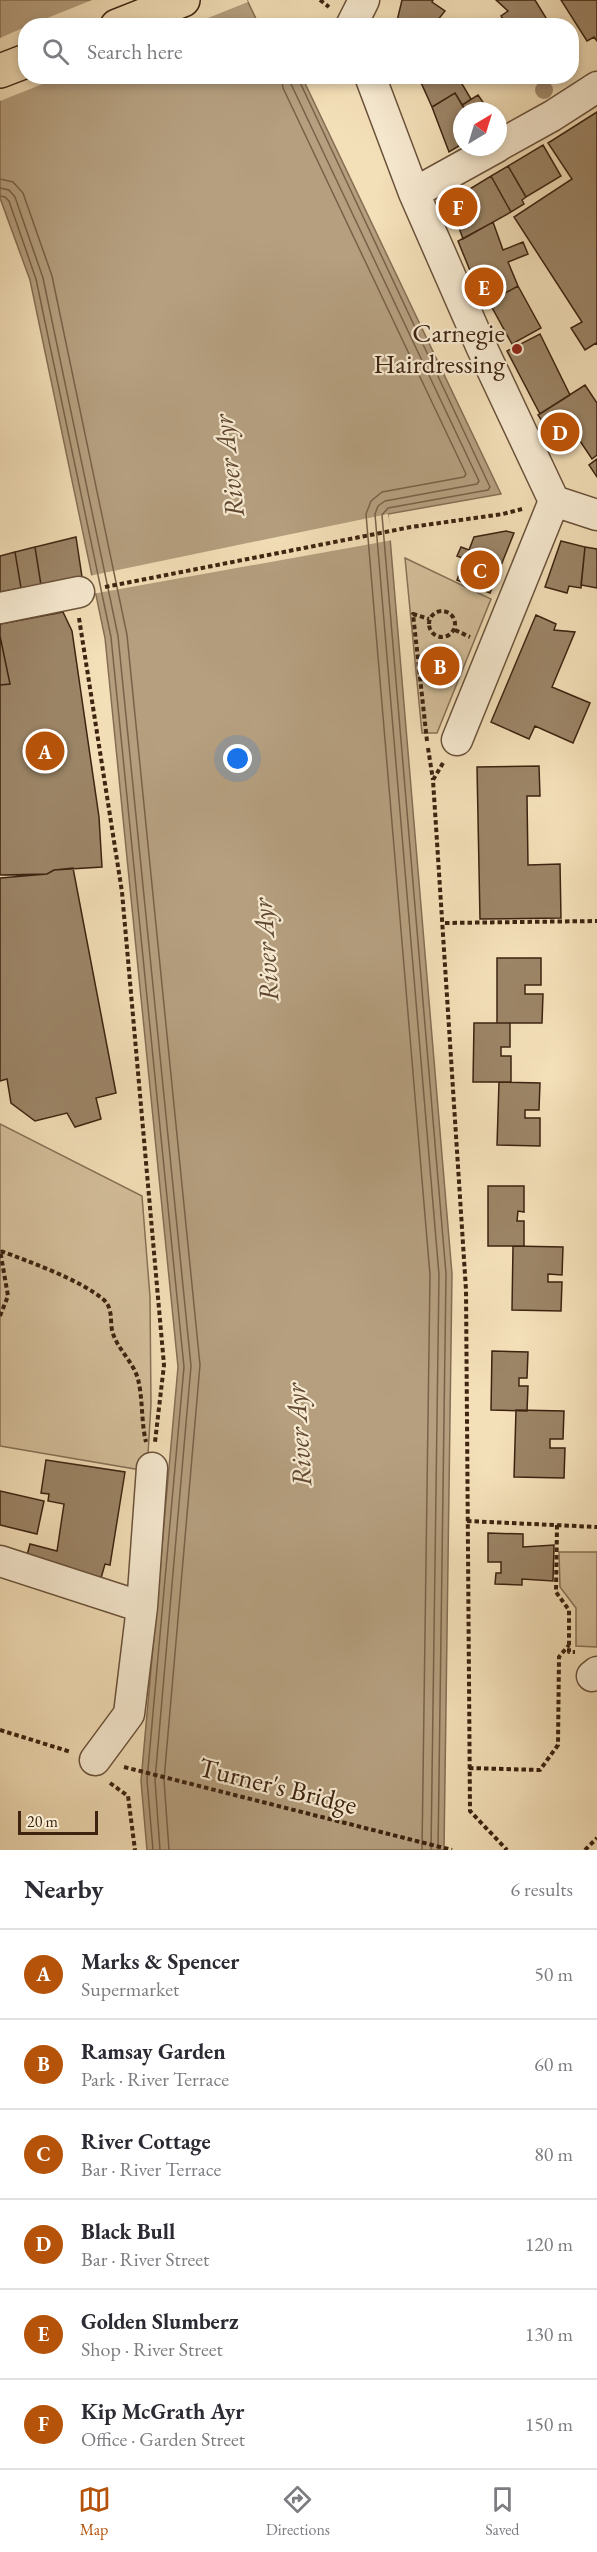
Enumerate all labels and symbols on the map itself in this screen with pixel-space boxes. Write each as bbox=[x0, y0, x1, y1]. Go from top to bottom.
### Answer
north arrow bbox=[453, 102, 507, 156]
pin: F bbox=[438, 184, 478, 230]
pin: E bbox=[464, 264, 504, 310]
place label: Carnegie Hairdressing bbox=[373, 315, 505, 381]
marker: Carnegie Hairdressing bbox=[510, 342, 524, 356]
pin: D bbox=[540, 410, 580, 454]
water label: River Ayr bbox=[204, 411, 252, 520]
pin: C bbox=[460, 548, 500, 592]
pin: B bbox=[420, 644, 460, 688]
pin: A bbox=[26, 728, 64, 774]
your location bbox=[223, 744, 252, 773]
water label: River Ayr bbox=[243, 896, 287, 1003]
water label: River Ayr bbox=[276, 1381, 320, 1488]
street label: Turner's Bridge bbox=[195, 1749, 361, 1822]
scale bar bbox=[18, 1808, 98, 1836]

